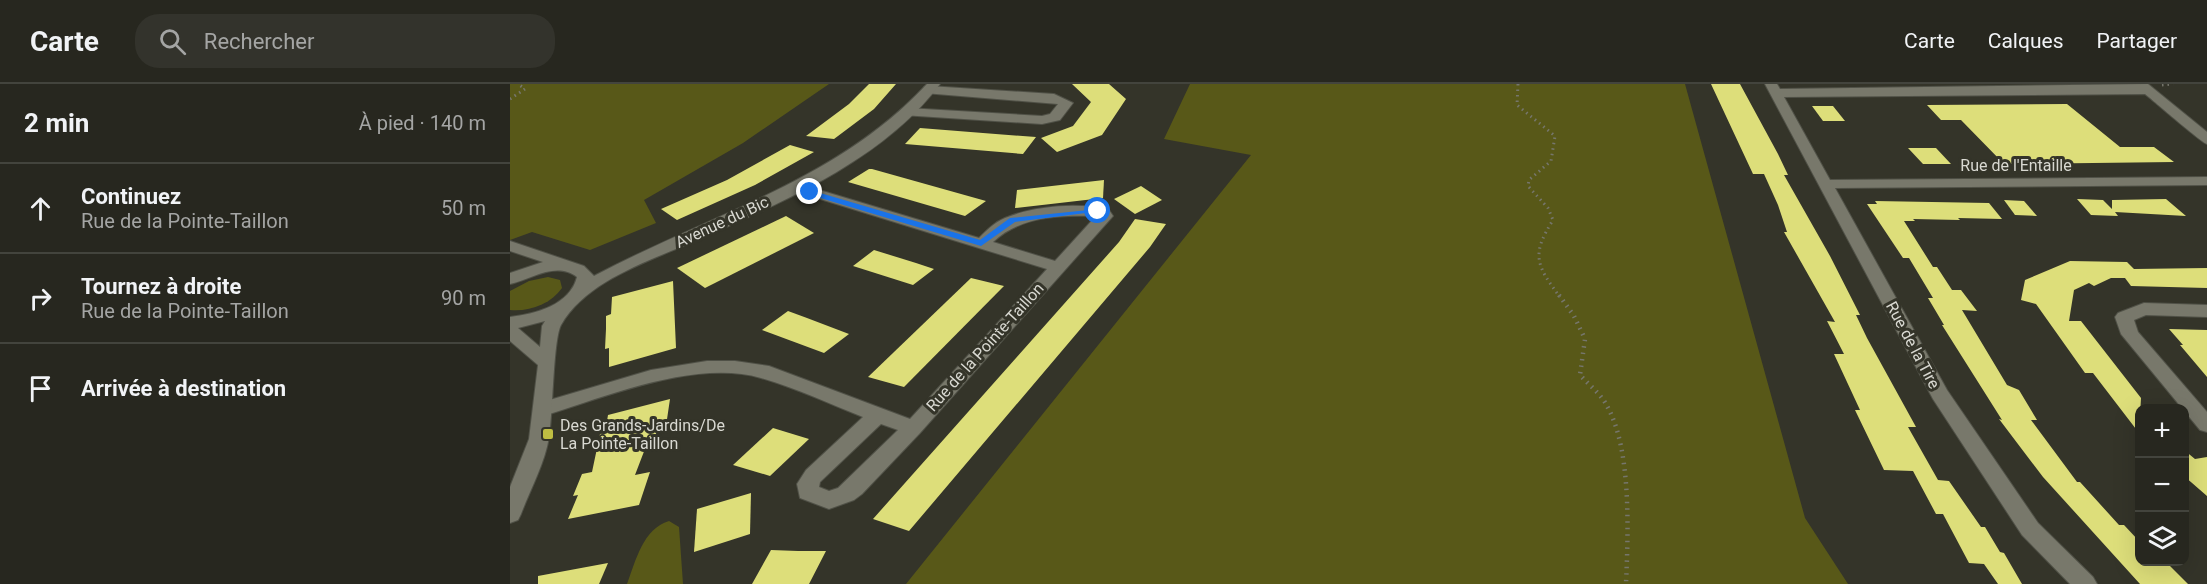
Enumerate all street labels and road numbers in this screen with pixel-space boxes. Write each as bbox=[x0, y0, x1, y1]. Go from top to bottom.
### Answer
street label: Rue de l'Entaille bbox=[1960, 156, 2072, 175]
street label: Avenue du Bic bbox=[673, 192, 771, 252]
street label: Rue de la Pointe-Taillon bbox=[922, 279, 1048, 415]
street label: Rue de la Tire bbox=[1882, 298, 1944, 392]

